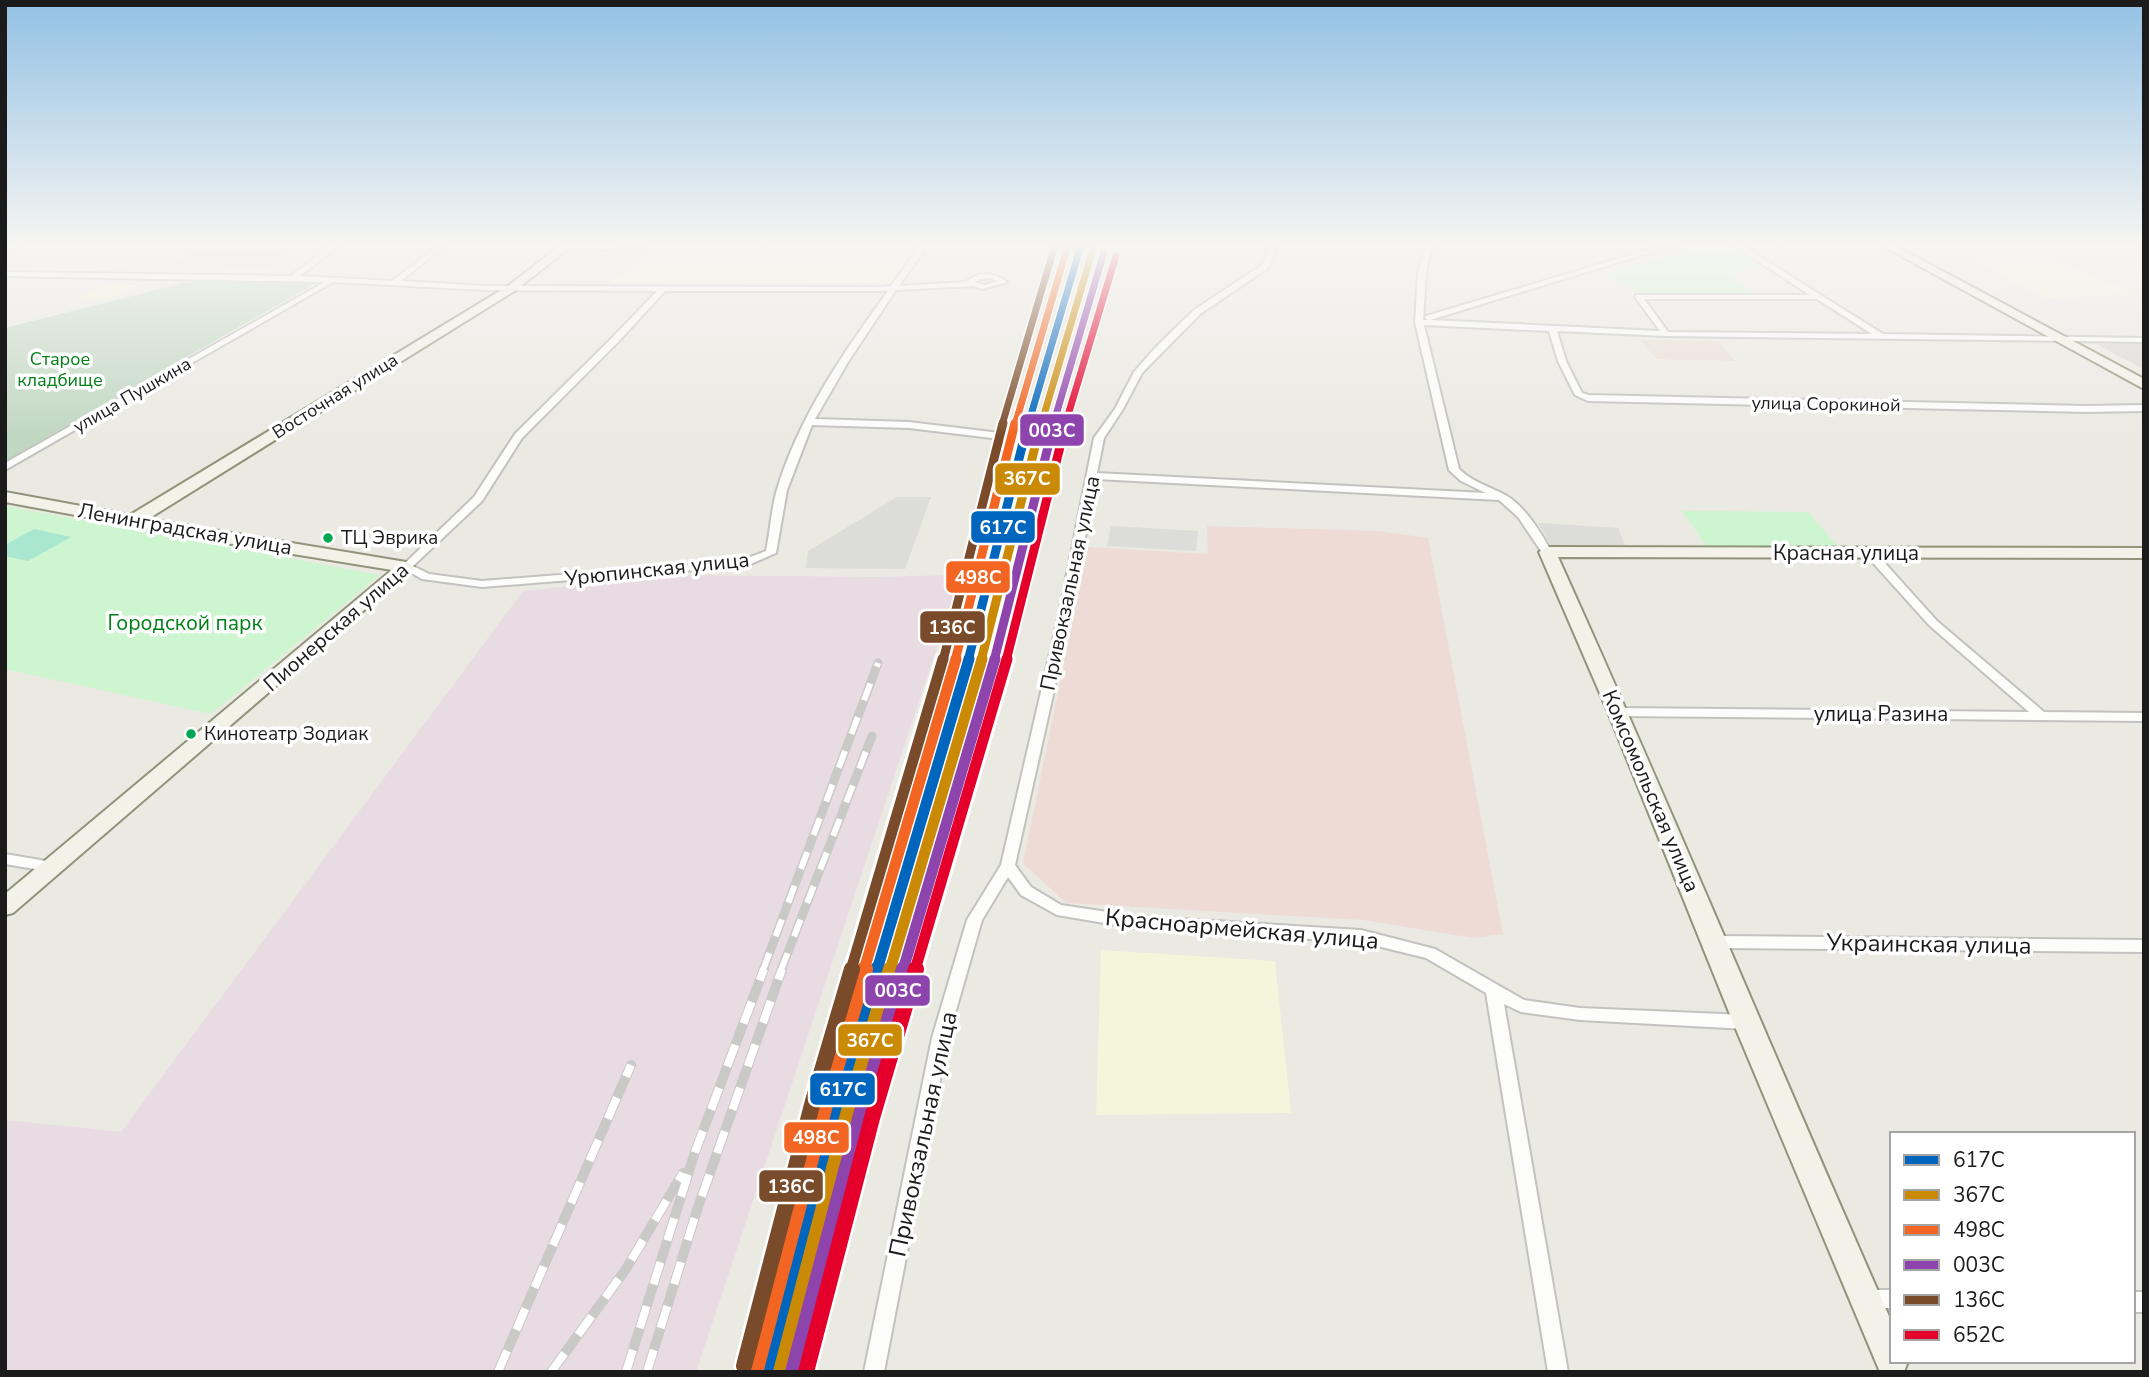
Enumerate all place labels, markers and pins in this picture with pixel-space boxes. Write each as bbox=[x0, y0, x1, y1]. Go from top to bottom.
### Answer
place label: ТЦ Эврика bbox=[341, 525, 438, 551]
marker: ТЦ Эврика bbox=[321, 531, 335, 545]
place label: Кинотеатр Зодиак bbox=[204, 721, 368, 747]
marker: Кинотеатр Зодиак bbox=[184, 727, 198, 741]

